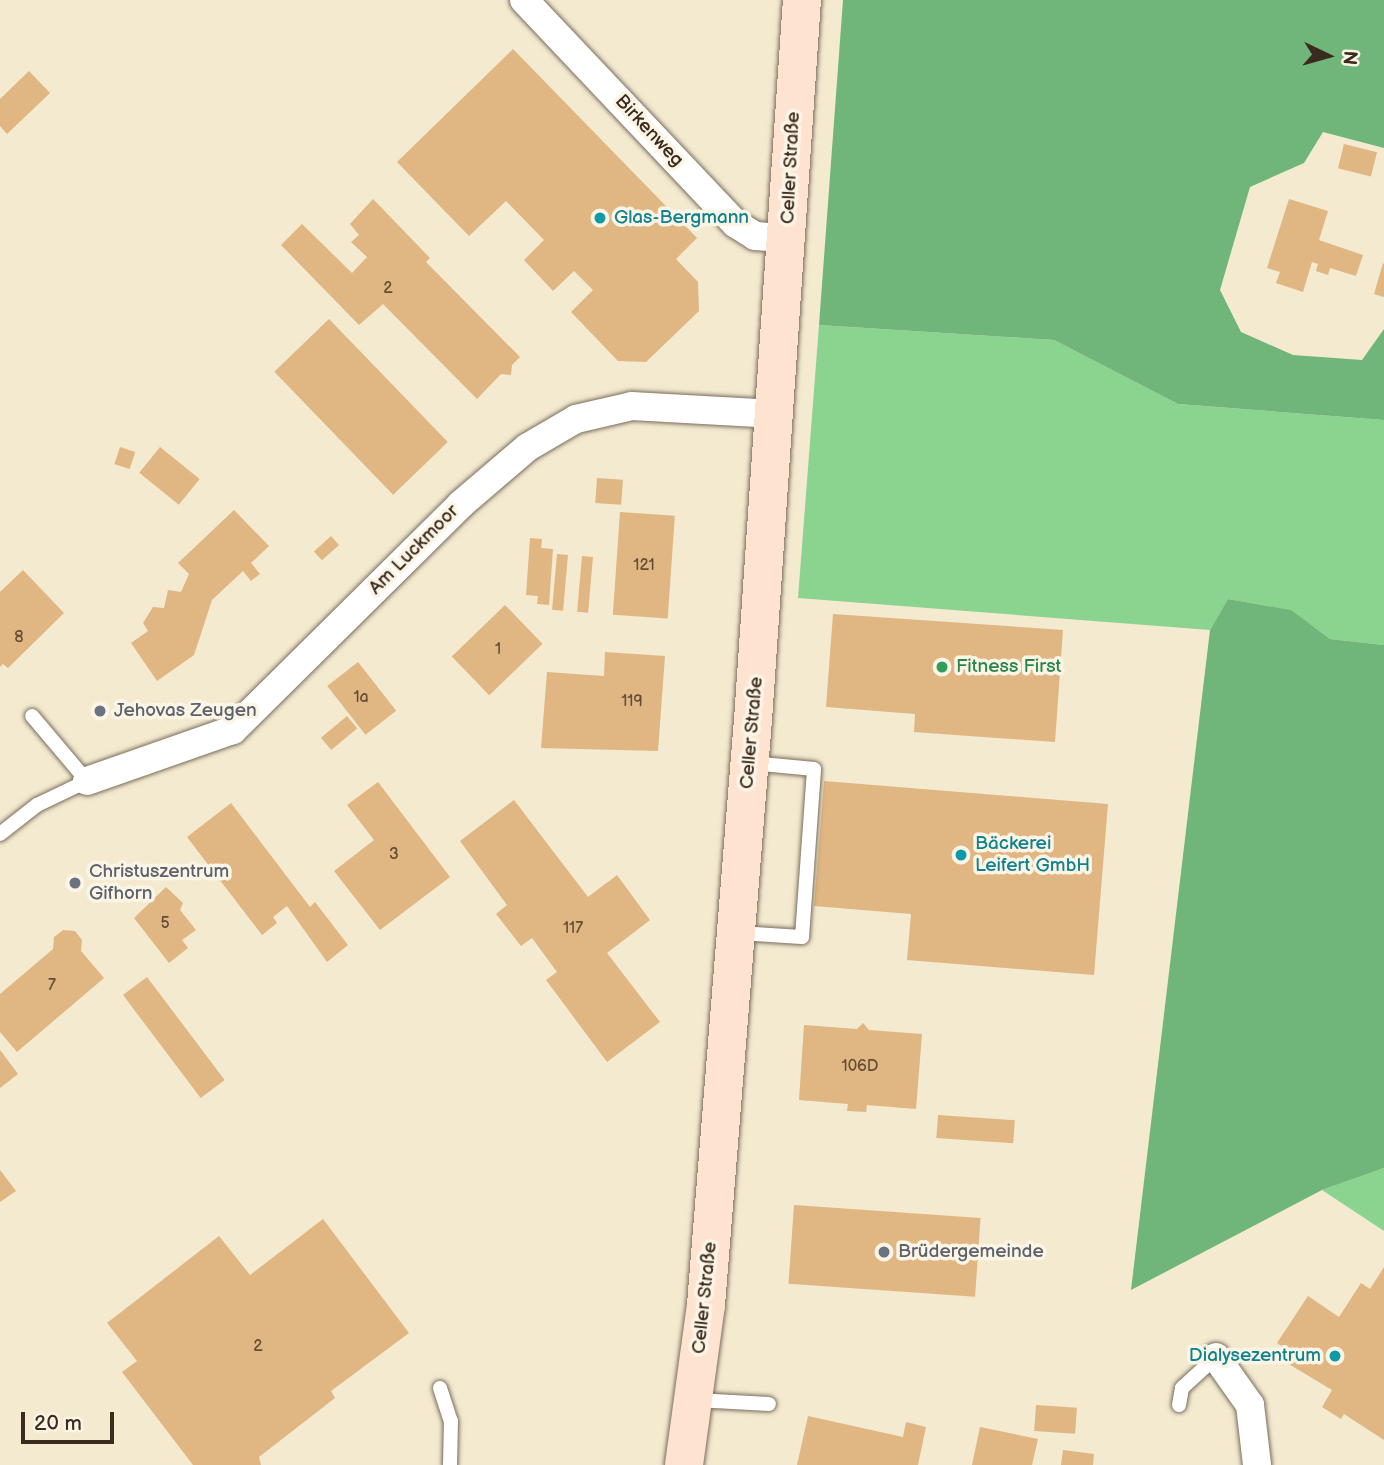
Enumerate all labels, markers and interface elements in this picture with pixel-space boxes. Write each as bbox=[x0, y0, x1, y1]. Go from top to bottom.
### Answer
north arrow bbox=[1293, 21, 1363, 91]
text: N bbox=[1337, 50, 1361, 66]
street label: Birkenweg bbox=[610, 90, 688, 172]
street label: Celler Straße bbox=[777, 111, 805, 225]
place label: Glas-Bergmann bbox=[614, 207, 749, 229]
marker: Glas-Bergmann bbox=[592, 210, 608, 226]
house number: 2 bbox=[383, 279, 393, 299]
street label: Am Luckmoor bbox=[364, 500, 464, 600]
house number: 121 bbox=[633, 556, 655, 576]
house number: 8 bbox=[14, 628, 24, 648]
house number: 1 bbox=[495, 640, 501, 660]
place label: Fitness First bbox=[956, 656, 1061, 678]
marker: Fitness First bbox=[934, 659, 950, 675]
street label: Celler Straße bbox=[736, 676, 768, 790]
house number: 1a bbox=[353, 688, 369, 708]
house number: 119 bbox=[621, 692, 643, 712]
place label: Jehovas Zeugen bbox=[114, 700, 257, 722]
marker: Jehovas Zeugen bbox=[92, 703, 108, 719]
place label: Bäckerei Leifert GmbH bbox=[975, 833, 1090, 877]
house number: 3 bbox=[389, 845, 399, 865]
marker: Bäckerei Leifert GmbH bbox=[953, 847, 969, 863]
place label: Christuszentrum Gifhorn bbox=[89, 861, 229, 905]
marker: Christuszentrum Gifhorn bbox=[67, 875, 83, 891]
house number: 5 bbox=[160, 914, 170, 934]
house number: 117 bbox=[563, 919, 583, 939]
house number: 7 bbox=[48, 976, 56, 996]
house number: 106D bbox=[841, 1057, 879, 1077]
street label: Celler Straße bbox=[688, 1241, 722, 1355]
place label: Brüdergemeinde bbox=[898, 1241, 1044, 1263]
marker: Brüdergemeinde bbox=[876, 1244, 892, 1260]
house number: 2 bbox=[253, 1337, 263, 1357]
place label: Dialysezentrum bbox=[1189, 1345, 1321, 1367]
marker: Dialysezentrum bbox=[1327, 1348, 1343, 1364]
scale bar bbox=[24, 1398, 117, 1442]
text: 20 m bbox=[34, 1411, 82, 1436]

